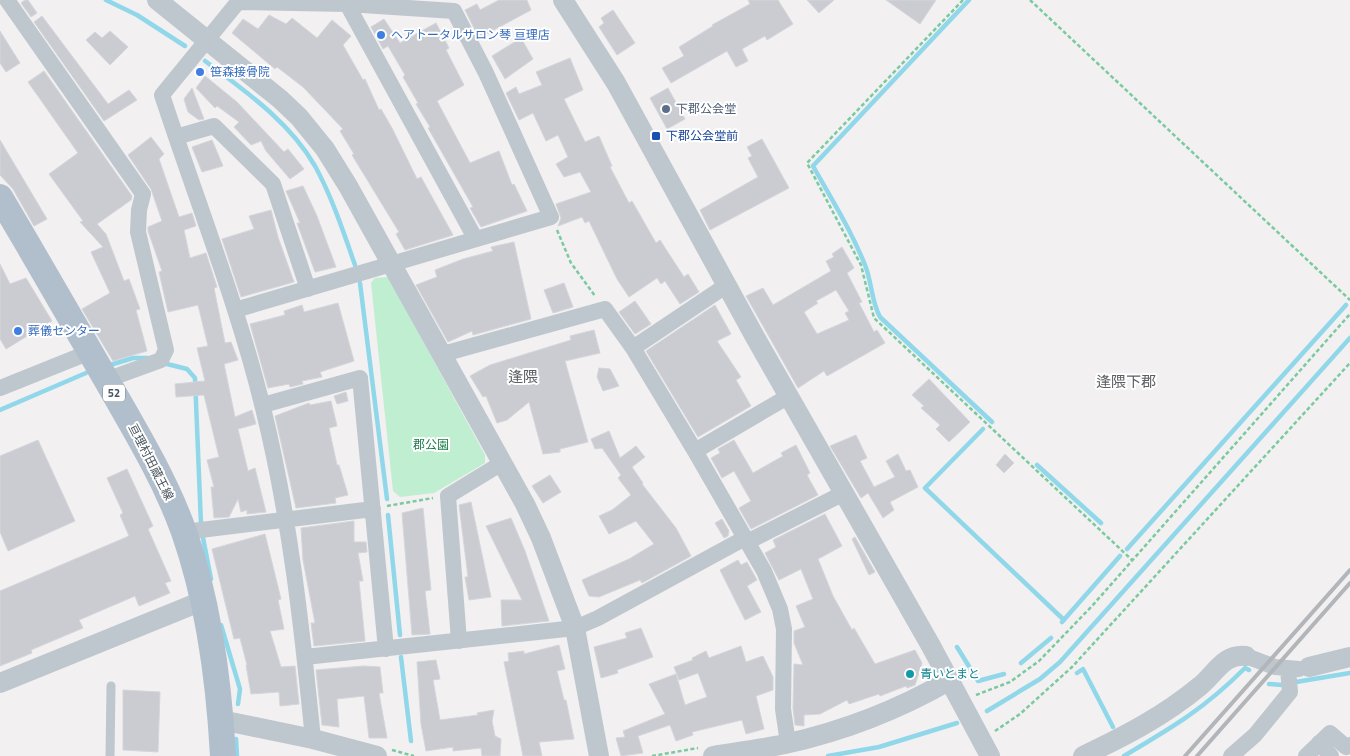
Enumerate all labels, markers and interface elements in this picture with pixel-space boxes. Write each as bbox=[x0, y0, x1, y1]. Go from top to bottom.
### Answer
place label: ヘアトータルサロン琴 亘理店 bbox=[391, 25, 550, 44]
marker: ヘアトータルサロン琴 亘理店 bbox=[375, 29, 387, 41]
place label: 笹森接骨院 bbox=[210, 62, 270, 81]
marker: 笹森接骨院 bbox=[194, 66, 206, 78]
place label: 下郡公会堂 bbox=[676, 99, 736, 118]
marker: 下郡公会堂 bbox=[660, 103, 672, 115]
place label: 下郡公会堂前 bbox=[666, 126, 738, 145]
marker: 下郡公会堂前 bbox=[650, 130, 662, 142]
place label: 葬儀センター bbox=[28, 321, 100, 340]
marker: 葬儀センター bbox=[12, 325, 24, 337]
district label: 逢隈 bbox=[508, 365, 538, 388]
district label: 逢隈下郡 bbox=[1096, 370, 1156, 393]
road number: 52 bbox=[103, 384, 125, 402]
street label: 亘理村田蔵王線 bbox=[124, 420, 179, 504]
park label: 郡公園 bbox=[413, 435, 449, 454]
place label: 青いとまと bbox=[920, 664, 980, 683]
marker: 青いとまと bbox=[904, 668, 916, 680]

